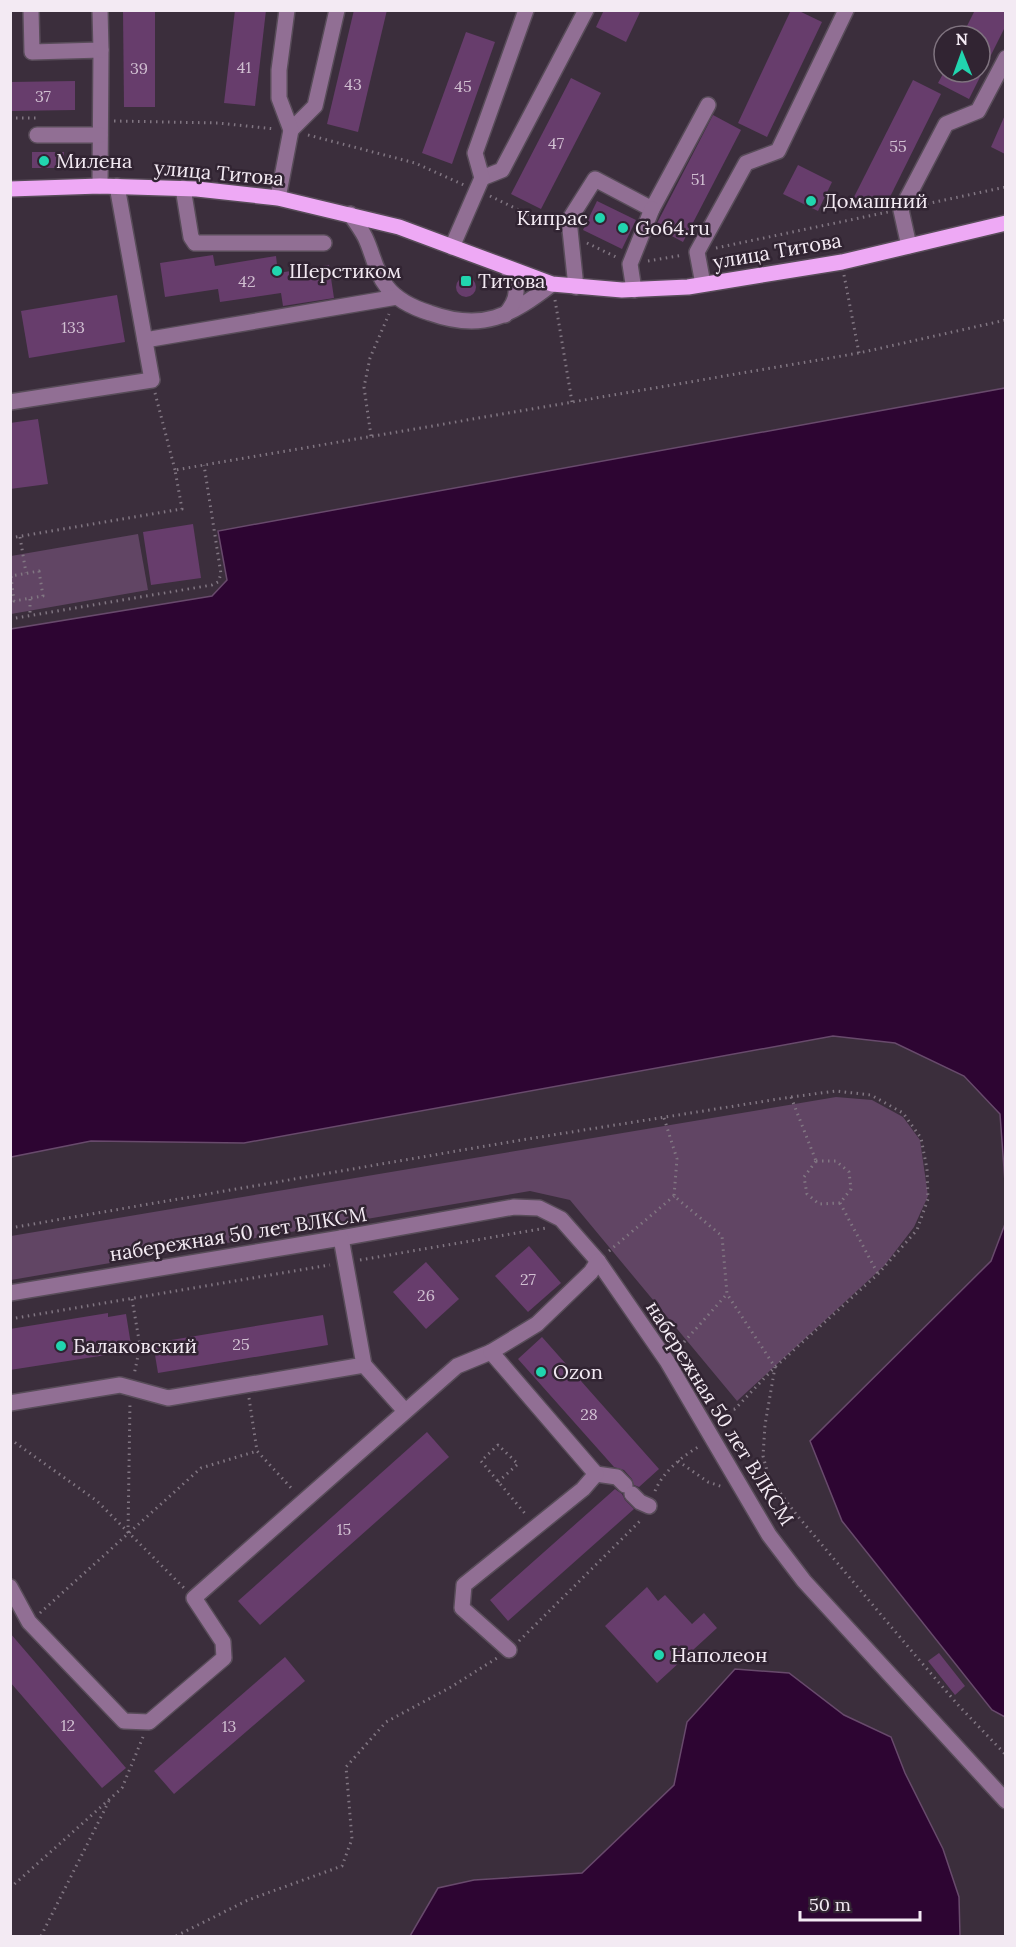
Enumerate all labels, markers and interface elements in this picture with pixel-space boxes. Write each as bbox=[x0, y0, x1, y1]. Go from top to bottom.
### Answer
north arrow bbox=[932, 24, 992, 84]
text: N bbox=[955, 29, 968, 49]
house number: 41 bbox=[237, 57, 251, 77]
house number: 39 bbox=[130, 58, 148, 78]
house number: 43 bbox=[344, 74, 362, 94]
house number: 45 bbox=[454, 76, 472, 96]
house number: 37 bbox=[35, 86, 52, 106]
house number: 47 bbox=[548, 133, 565, 153]
house number: 55 bbox=[889, 136, 907, 156]
place label: Милена bbox=[56, 148, 132, 173]
marker: Милена bbox=[37, 154, 51, 168]
street label: улица Титова bbox=[153, 154, 285, 191]
house number: 51 bbox=[691, 169, 705, 189]
place label: Домашний bbox=[823, 188, 928, 213]
marker: Домашний bbox=[804, 194, 818, 208]
place label: Кипрас bbox=[517, 205, 588, 230]
marker: Кипрас bbox=[593, 211, 607, 225]
place label: Go64.ru bbox=[635, 215, 710, 240]
marker: Go64.ru bbox=[616, 221, 630, 235]
street label: улица Титова bbox=[711, 227, 843, 274]
place label: Шерстиком bbox=[289, 258, 402, 283]
marker: Шерстиком bbox=[270, 264, 284, 278]
place label: Титова bbox=[478, 268, 545, 293]
house number: 42 bbox=[238, 271, 256, 291]
marker: Титова bbox=[459, 274, 473, 288]
house number: 133 bbox=[61, 317, 85, 337]
street label: набережная 50 лет ВЛКСМ bbox=[108, 1201, 368, 1266]
house number: 27 bbox=[520, 1269, 537, 1289]
house number: 26 bbox=[417, 1285, 435, 1305]
street label: набережная 50 лет ВЛКСМ bbox=[641, 1296, 800, 1530]
place label: Балаковский bbox=[73, 1333, 197, 1358]
house number: 25 bbox=[232, 1334, 250, 1354]
marker: Балаковский bbox=[54, 1339, 68, 1353]
place label: Ozon bbox=[553, 1359, 603, 1384]
marker: Ozon bbox=[534, 1365, 548, 1379]
house number: 28 bbox=[580, 1404, 598, 1424]
house number: 15 bbox=[337, 1519, 351, 1539]
place label: Наполеон bbox=[671, 1642, 767, 1667]
marker: Наполеон bbox=[652, 1648, 666, 1662]
house number: 12 bbox=[61, 1715, 75, 1735]
house number: 13 bbox=[222, 1716, 236, 1736]
scale bar bbox=[800, 1884, 920, 1922]
text: 50 m bbox=[809, 1893, 851, 1916]

